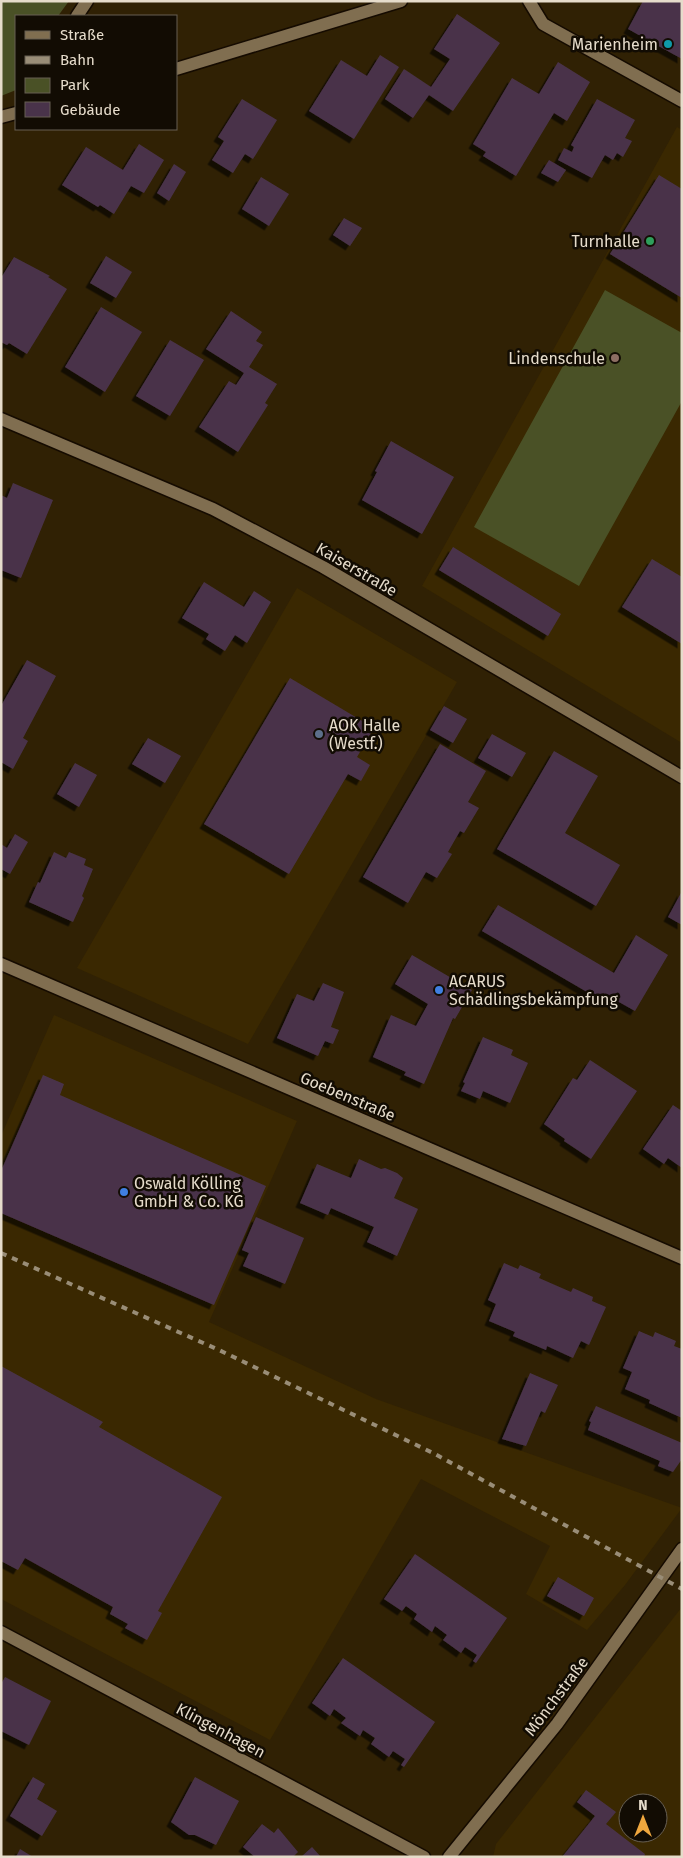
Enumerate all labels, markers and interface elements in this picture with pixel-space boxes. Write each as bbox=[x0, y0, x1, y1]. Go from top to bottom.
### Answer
legend bbox=[15, 15, 178, 130]
text: Straße bbox=[60, 26, 104, 44]
place label: Marienheim bbox=[572, 35, 658, 54]
marker: Marienheim bbox=[662, 38, 674, 50]
text: Bahn bbox=[60, 51, 95, 69]
text: Park bbox=[60, 76, 90, 94]
text: Gebäude bbox=[60, 101, 120, 119]
place label: Turnhalle bbox=[572, 232, 640, 251]
marker: Turnhalle bbox=[644, 235, 656, 247]
place label: Lindenschule bbox=[508, 349, 605, 368]
marker: Lindenschule bbox=[609, 352, 621, 364]
street label: Kaiserstraße bbox=[313, 539, 401, 600]
place label: AOK Halle (Westf.) bbox=[329, 716, 400, 753]
marker: AOK Halle (Westf.) bbox=[313, 728, 325, 740]
place label: ACARUS Schädlingsbekämpfung bbox=[449, 972, 618, 1009]
marker: ACARUS Schädlingsbekämpfung bbox=[433, 984, 445, 996]
street label: Goebenstraße bbox=[297, 1068, 398, 1125]
place label: Oswald Kölling GmbH & Co. KG bbox=[134, 1174, 244, 1211]
marker: Oswald Kölling GmbH & Co. KG bbox=[118, 1186, 130, 1198]
street label: Mönchstraße bbox=[521, 1653, 592, 1740]
street label: Klingenhagen bbox=[173, 1699, 269, 1762]
north arrow bbox=[618, 1793, 668, 1843]
text: N bbox=[638, 1797, 648, 1814]

